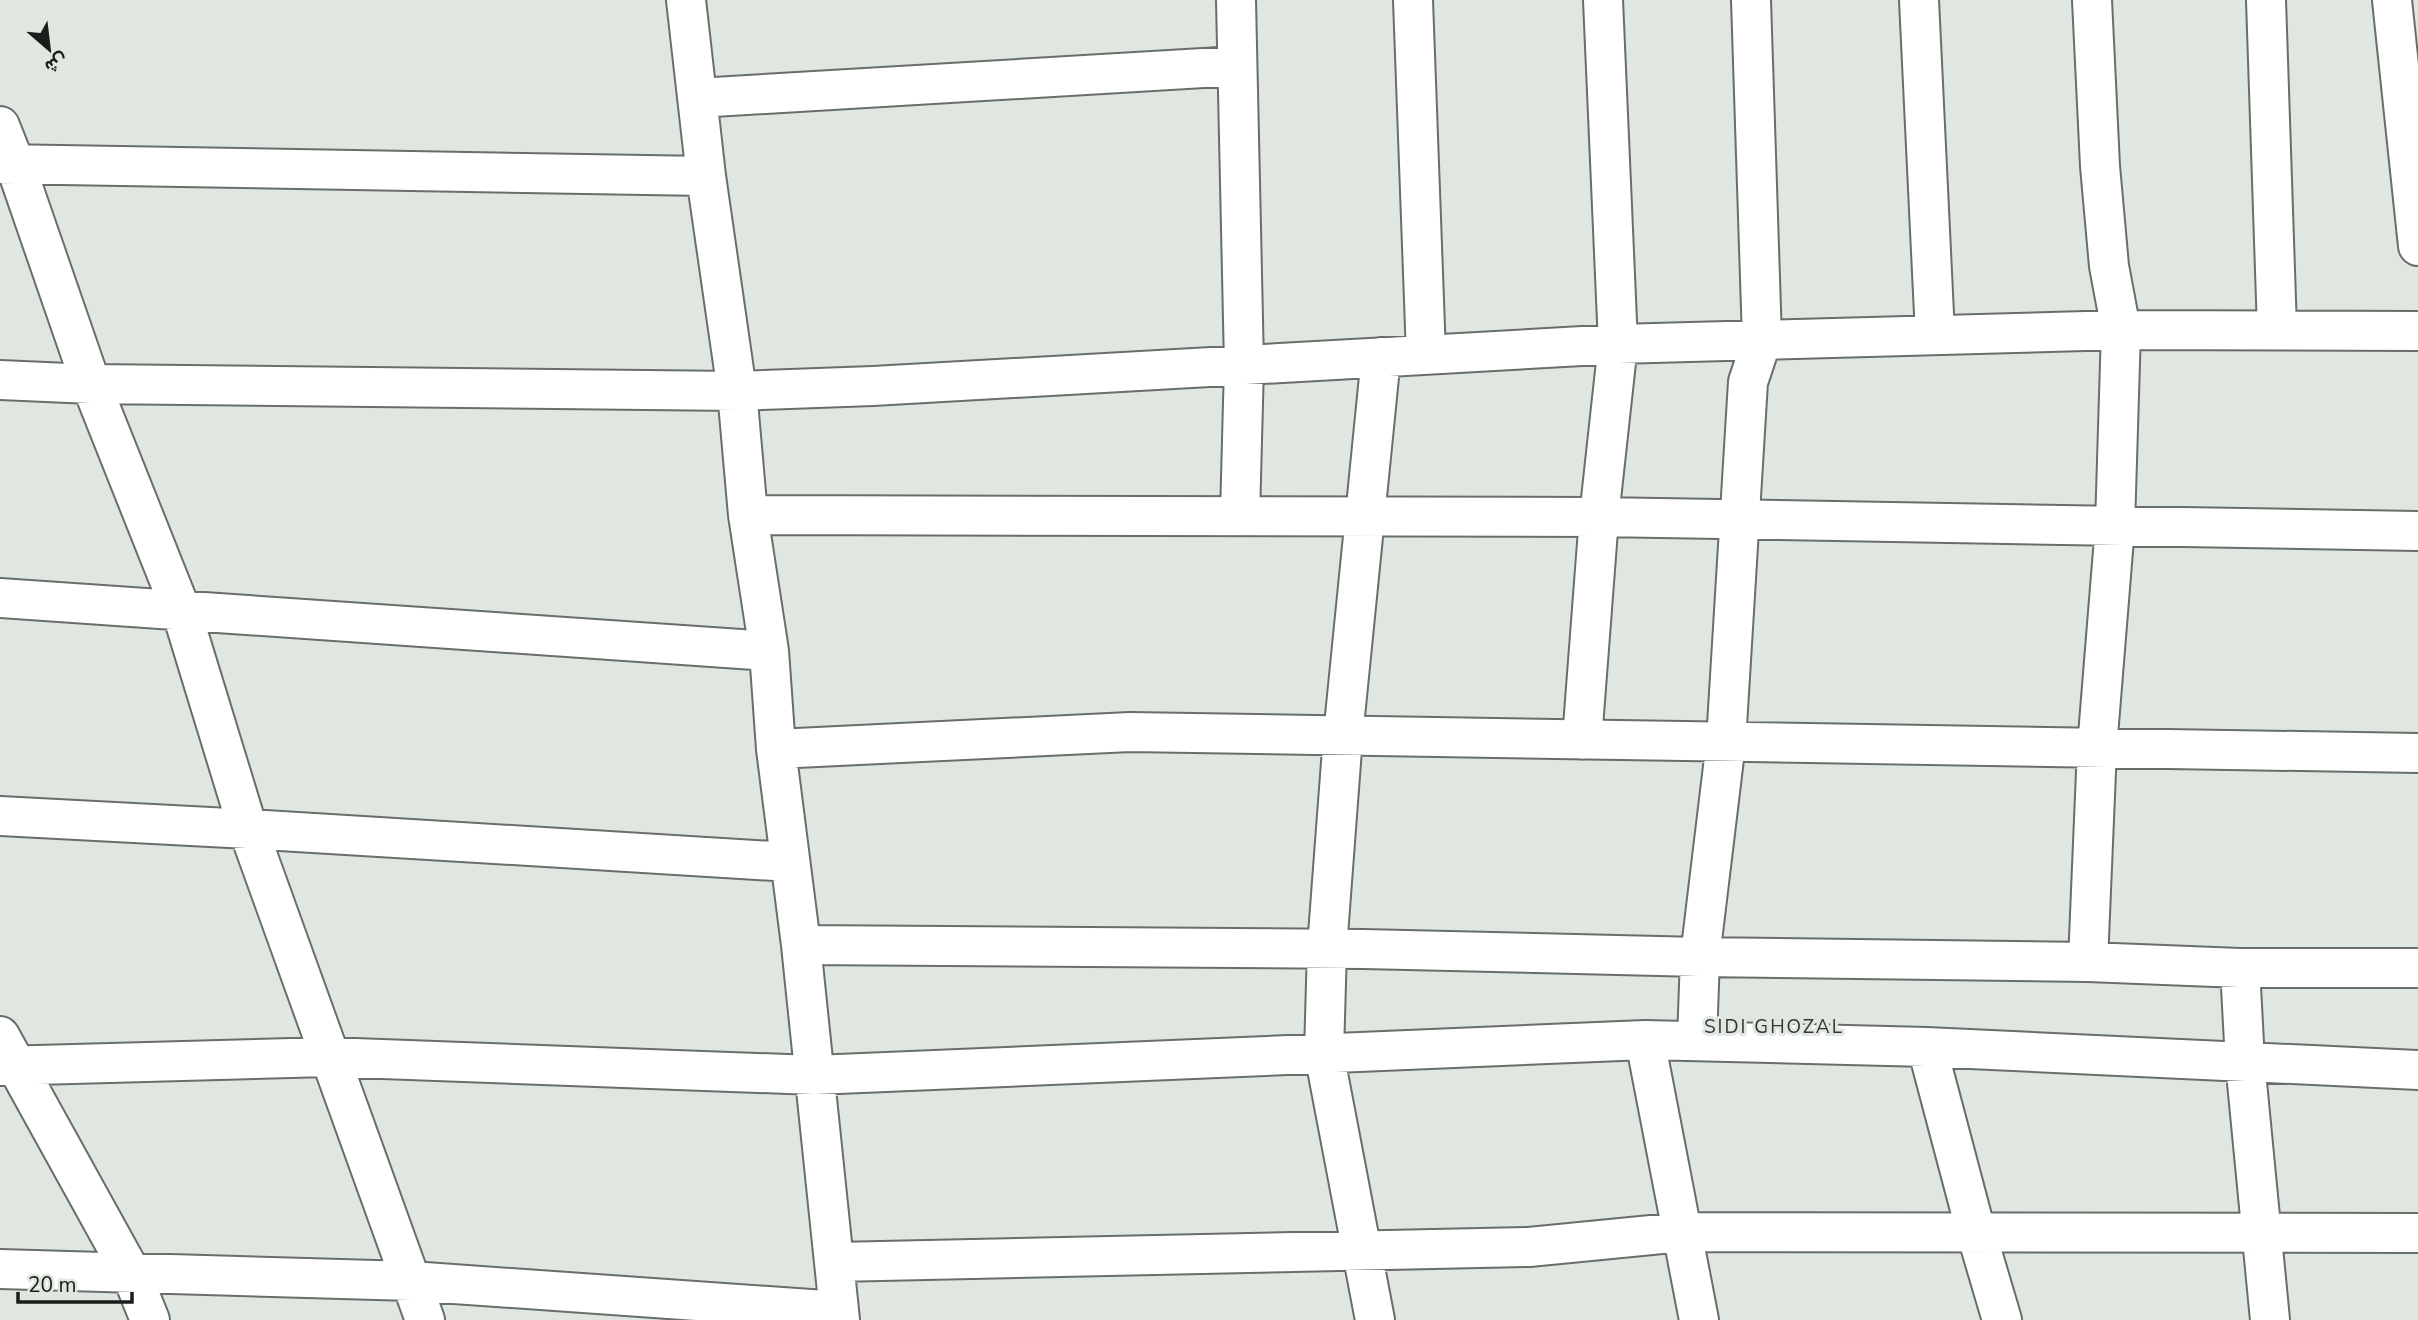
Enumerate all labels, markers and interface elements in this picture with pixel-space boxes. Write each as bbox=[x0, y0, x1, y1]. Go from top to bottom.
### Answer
north arrow bbox=[14, 14, 84, 84]
text: ش bbox=[40, 46, 73, 80]
district label: SIDI GHOZAL bbox=[1704, 1014, 1844, 1040]
scale bar bbox=[18, 1260, 131, 1304]
text: 20 m bbox=[28, 1271, 77, 1299]

